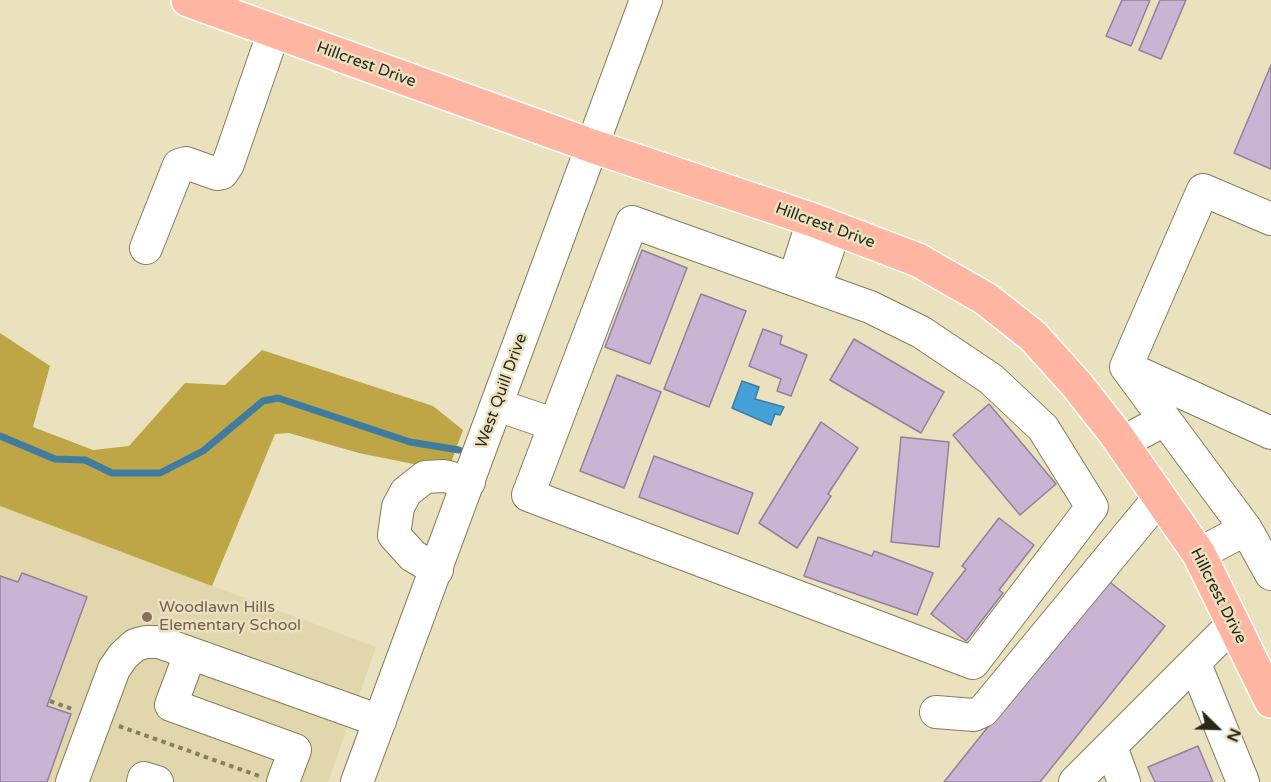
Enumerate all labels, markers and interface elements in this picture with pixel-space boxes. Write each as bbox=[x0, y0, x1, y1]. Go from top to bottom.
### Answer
street label: Hillcrest Drive bbox=[314, 38, 418, 92]
street label: Hillcrest Drive bbox=[773, 199, 877, 253]
street label: West Quill Drive bbox=[472, 331, 532, 451]
street label: Hillcrest Drive bbox=[1186, 545, 1250, 647]
place label: Woodlawn Hills Elementary School bbox=[159, 598, 301, 636]
marker: Woodlawn Hills Elementary School bbox=[140, 610, 154, 624]
north arrow bbox=[1187, 698, 1247, 758]
text: N bbox=[1222, 725, 1245, 745]

